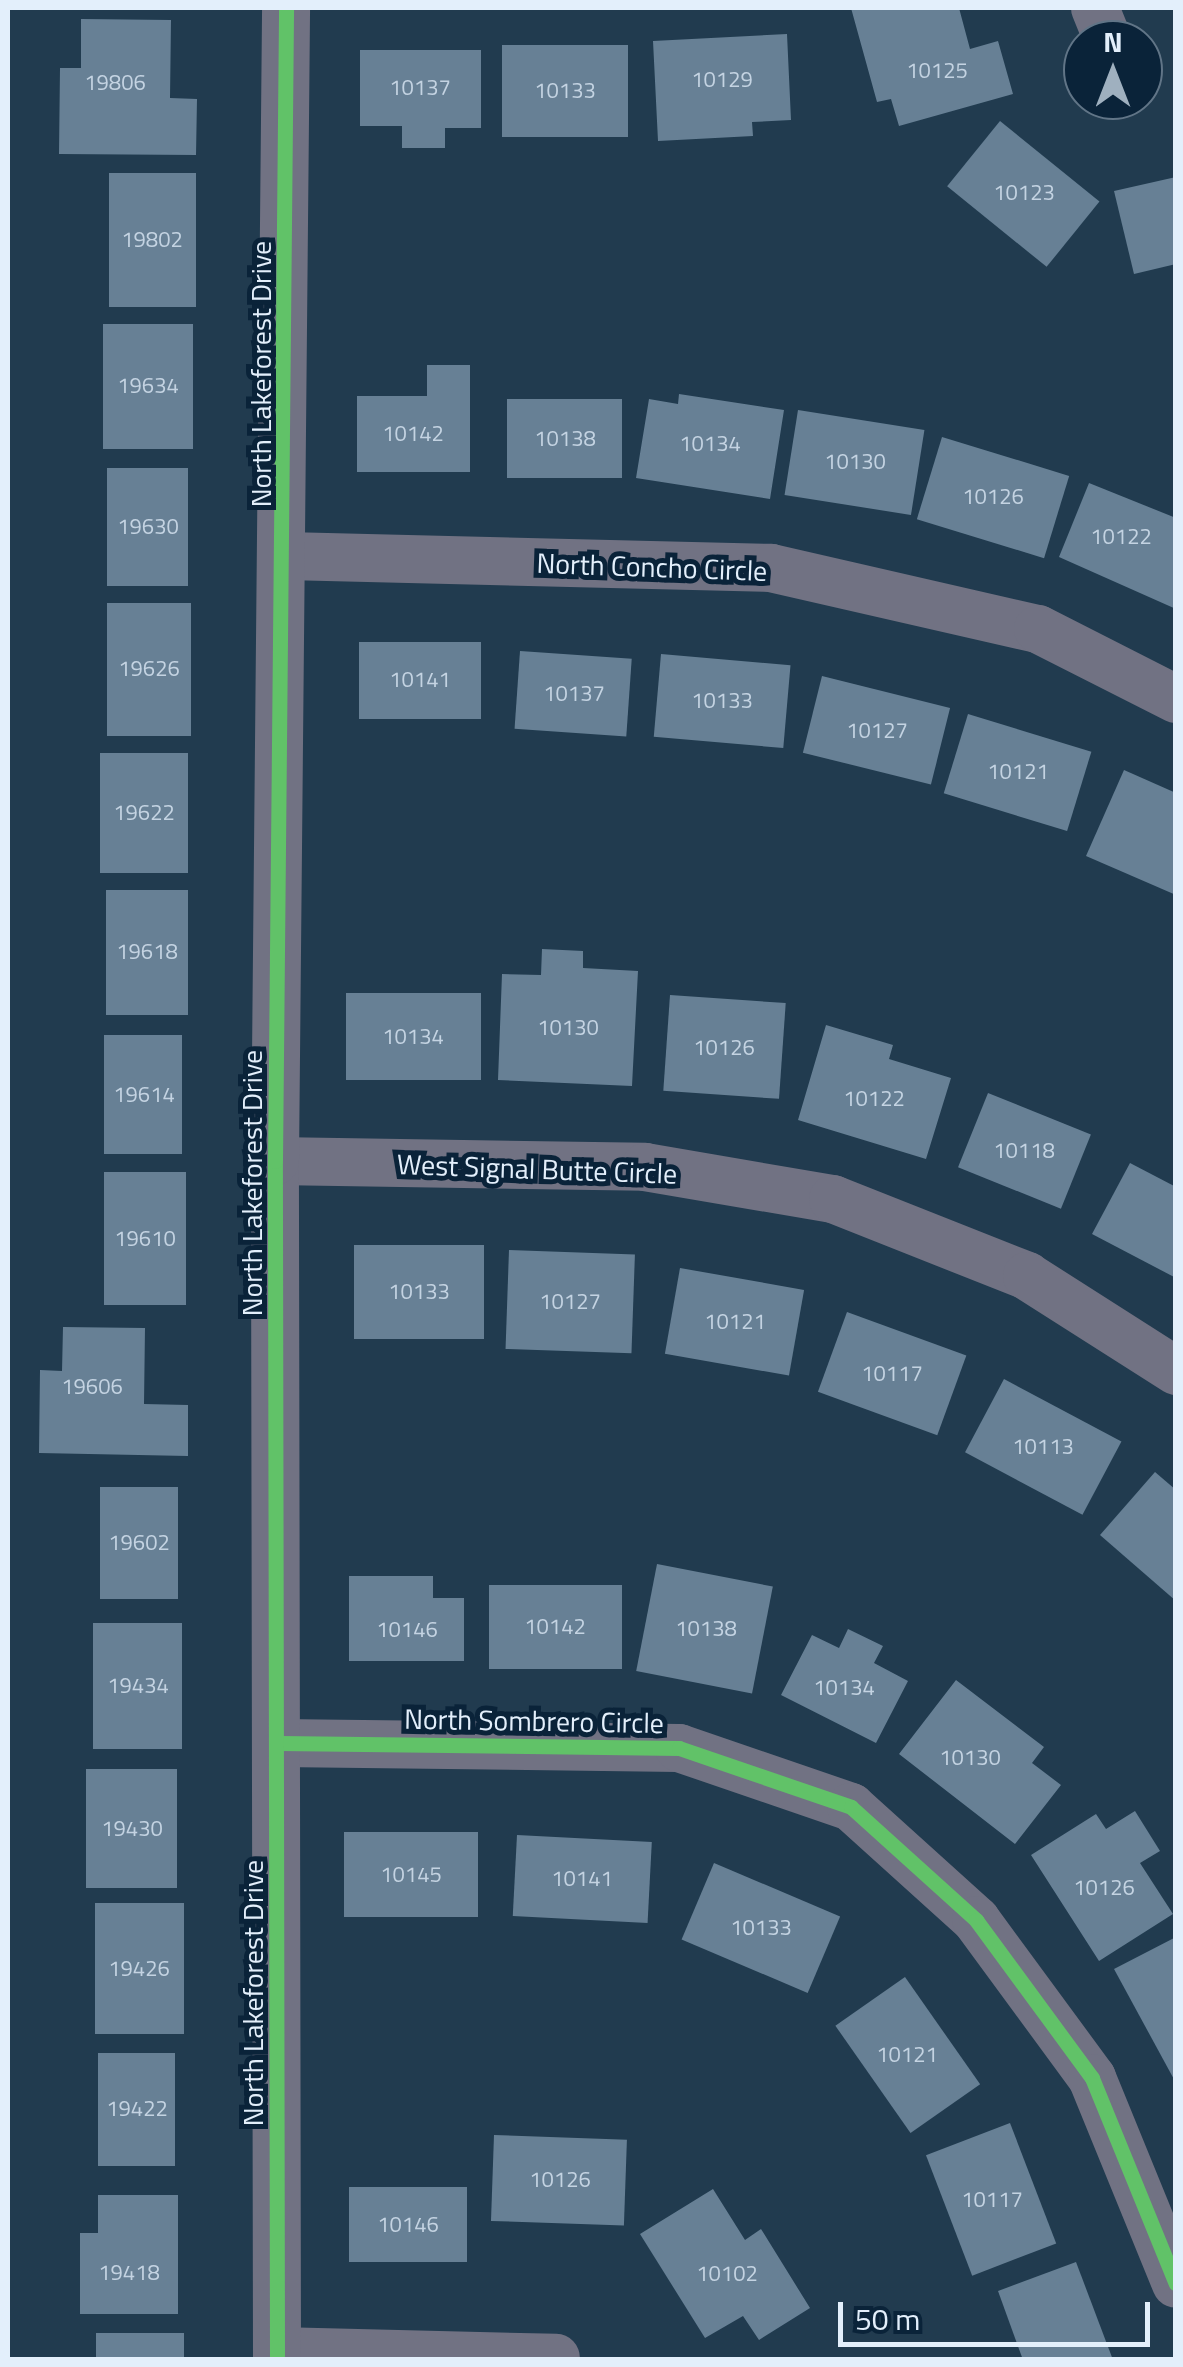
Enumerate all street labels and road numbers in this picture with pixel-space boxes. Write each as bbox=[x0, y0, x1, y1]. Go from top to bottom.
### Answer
street label: North Lakeforest Drive bbox=[244, 241, 278, 507]
street label: North Concho Circle bbox=[536, 546, 768, 588]
street label: North Lakeforest Drive bbox=[235, 1050, 269, 1316]
street label: West Signal Butte Circle bbox=[396, 1147, 678, 1191]
street label: North Sombrero Circle bbox=[404, 1702, 664, 1740]
street label: North Lakeforest Drive bbox=[236, 1860, 270, 2126]

